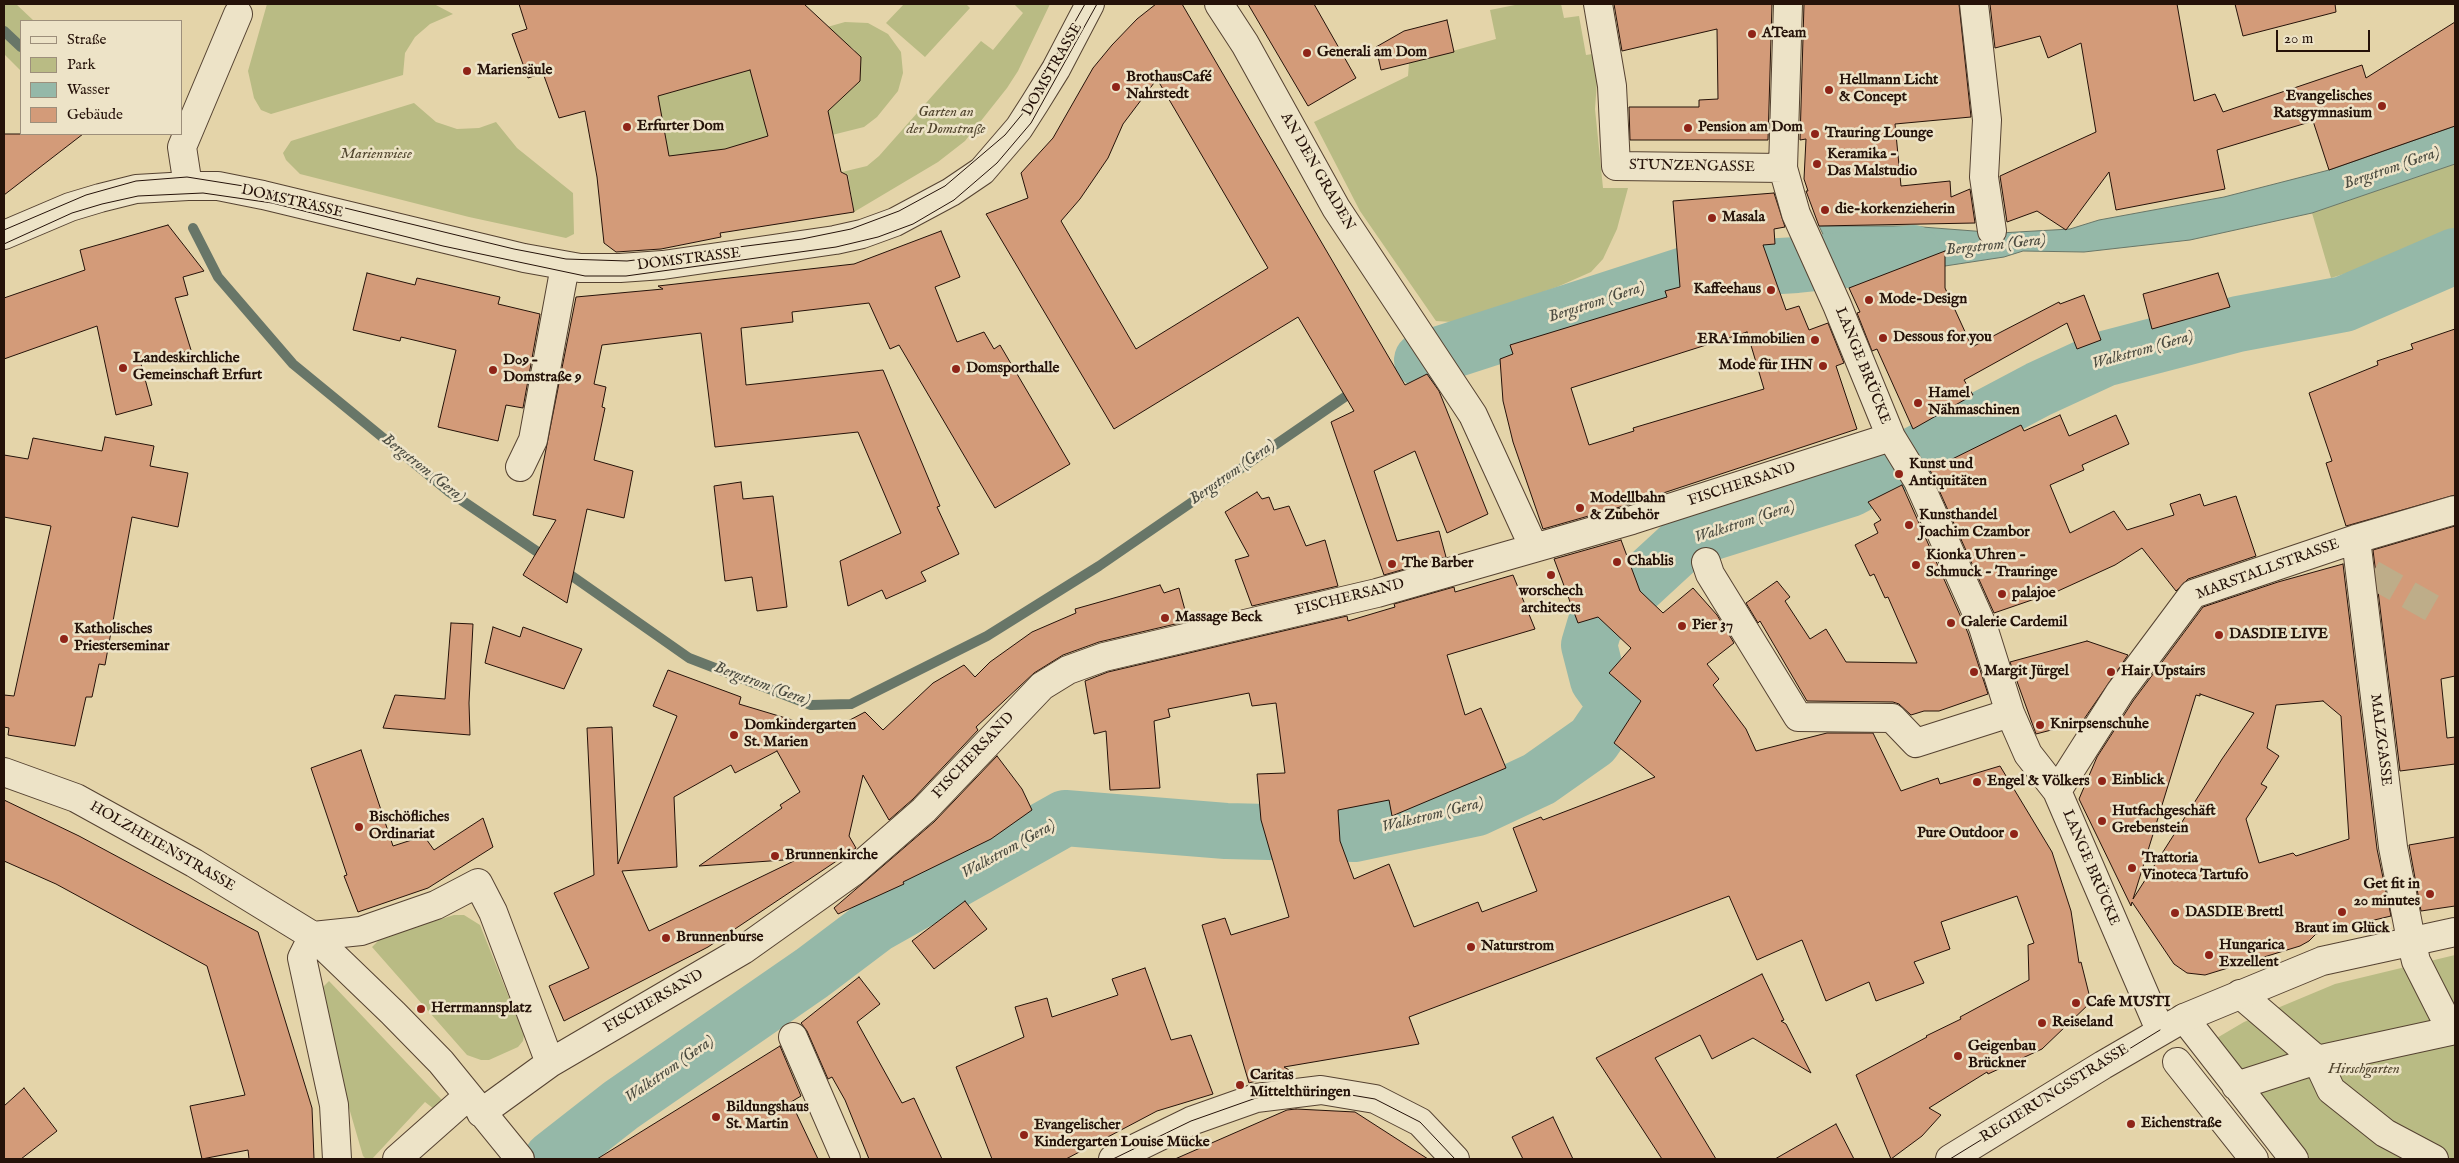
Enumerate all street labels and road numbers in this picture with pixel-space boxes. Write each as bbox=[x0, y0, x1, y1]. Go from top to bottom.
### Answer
street label: DOMSTRASSE bbox=[1019, 20, 1087, 120]
street label: AN DEN GRADEN bbox=[1276, 110, 1358, 234]
street label: STUNZENGASSE bbox=[1629, 157, 1755, 177]
street label: DOMSTRASSE bbox=[239, 181, 345, 223]
street label: DOMSTRASSE bbox=[636, 245, 742, 275]
street label: LANGE BRÜCKE bbox=[1830, 305, 1894, 427]
street label: FISCHERSAND bbox=[1686, 459, 1798, 511]
street label: MARSTALLSTRASSE bbox=[2194, 536, 2342, 604]
street label: FISCHERSAND bbox=[1294, 576, 1406, 620]
street label: MALZGASSE bbox=[2365, 693, 2395, 787]
street label: FISCHERSAND bbox=[929, 709, 1019, 803]
street label: HOLZHEIENSTRASSE bbox=[86, 798, 238, 896]
street label: LANGE BRÜCKE bbox=[2057, 807, 2123, 929]
street label: FISCHERSAND bbox=[601, 966, 707, 1038]
street label: REGIERUNGSSTRASSE bbox=[1977, 1041, 2133, 1147]

